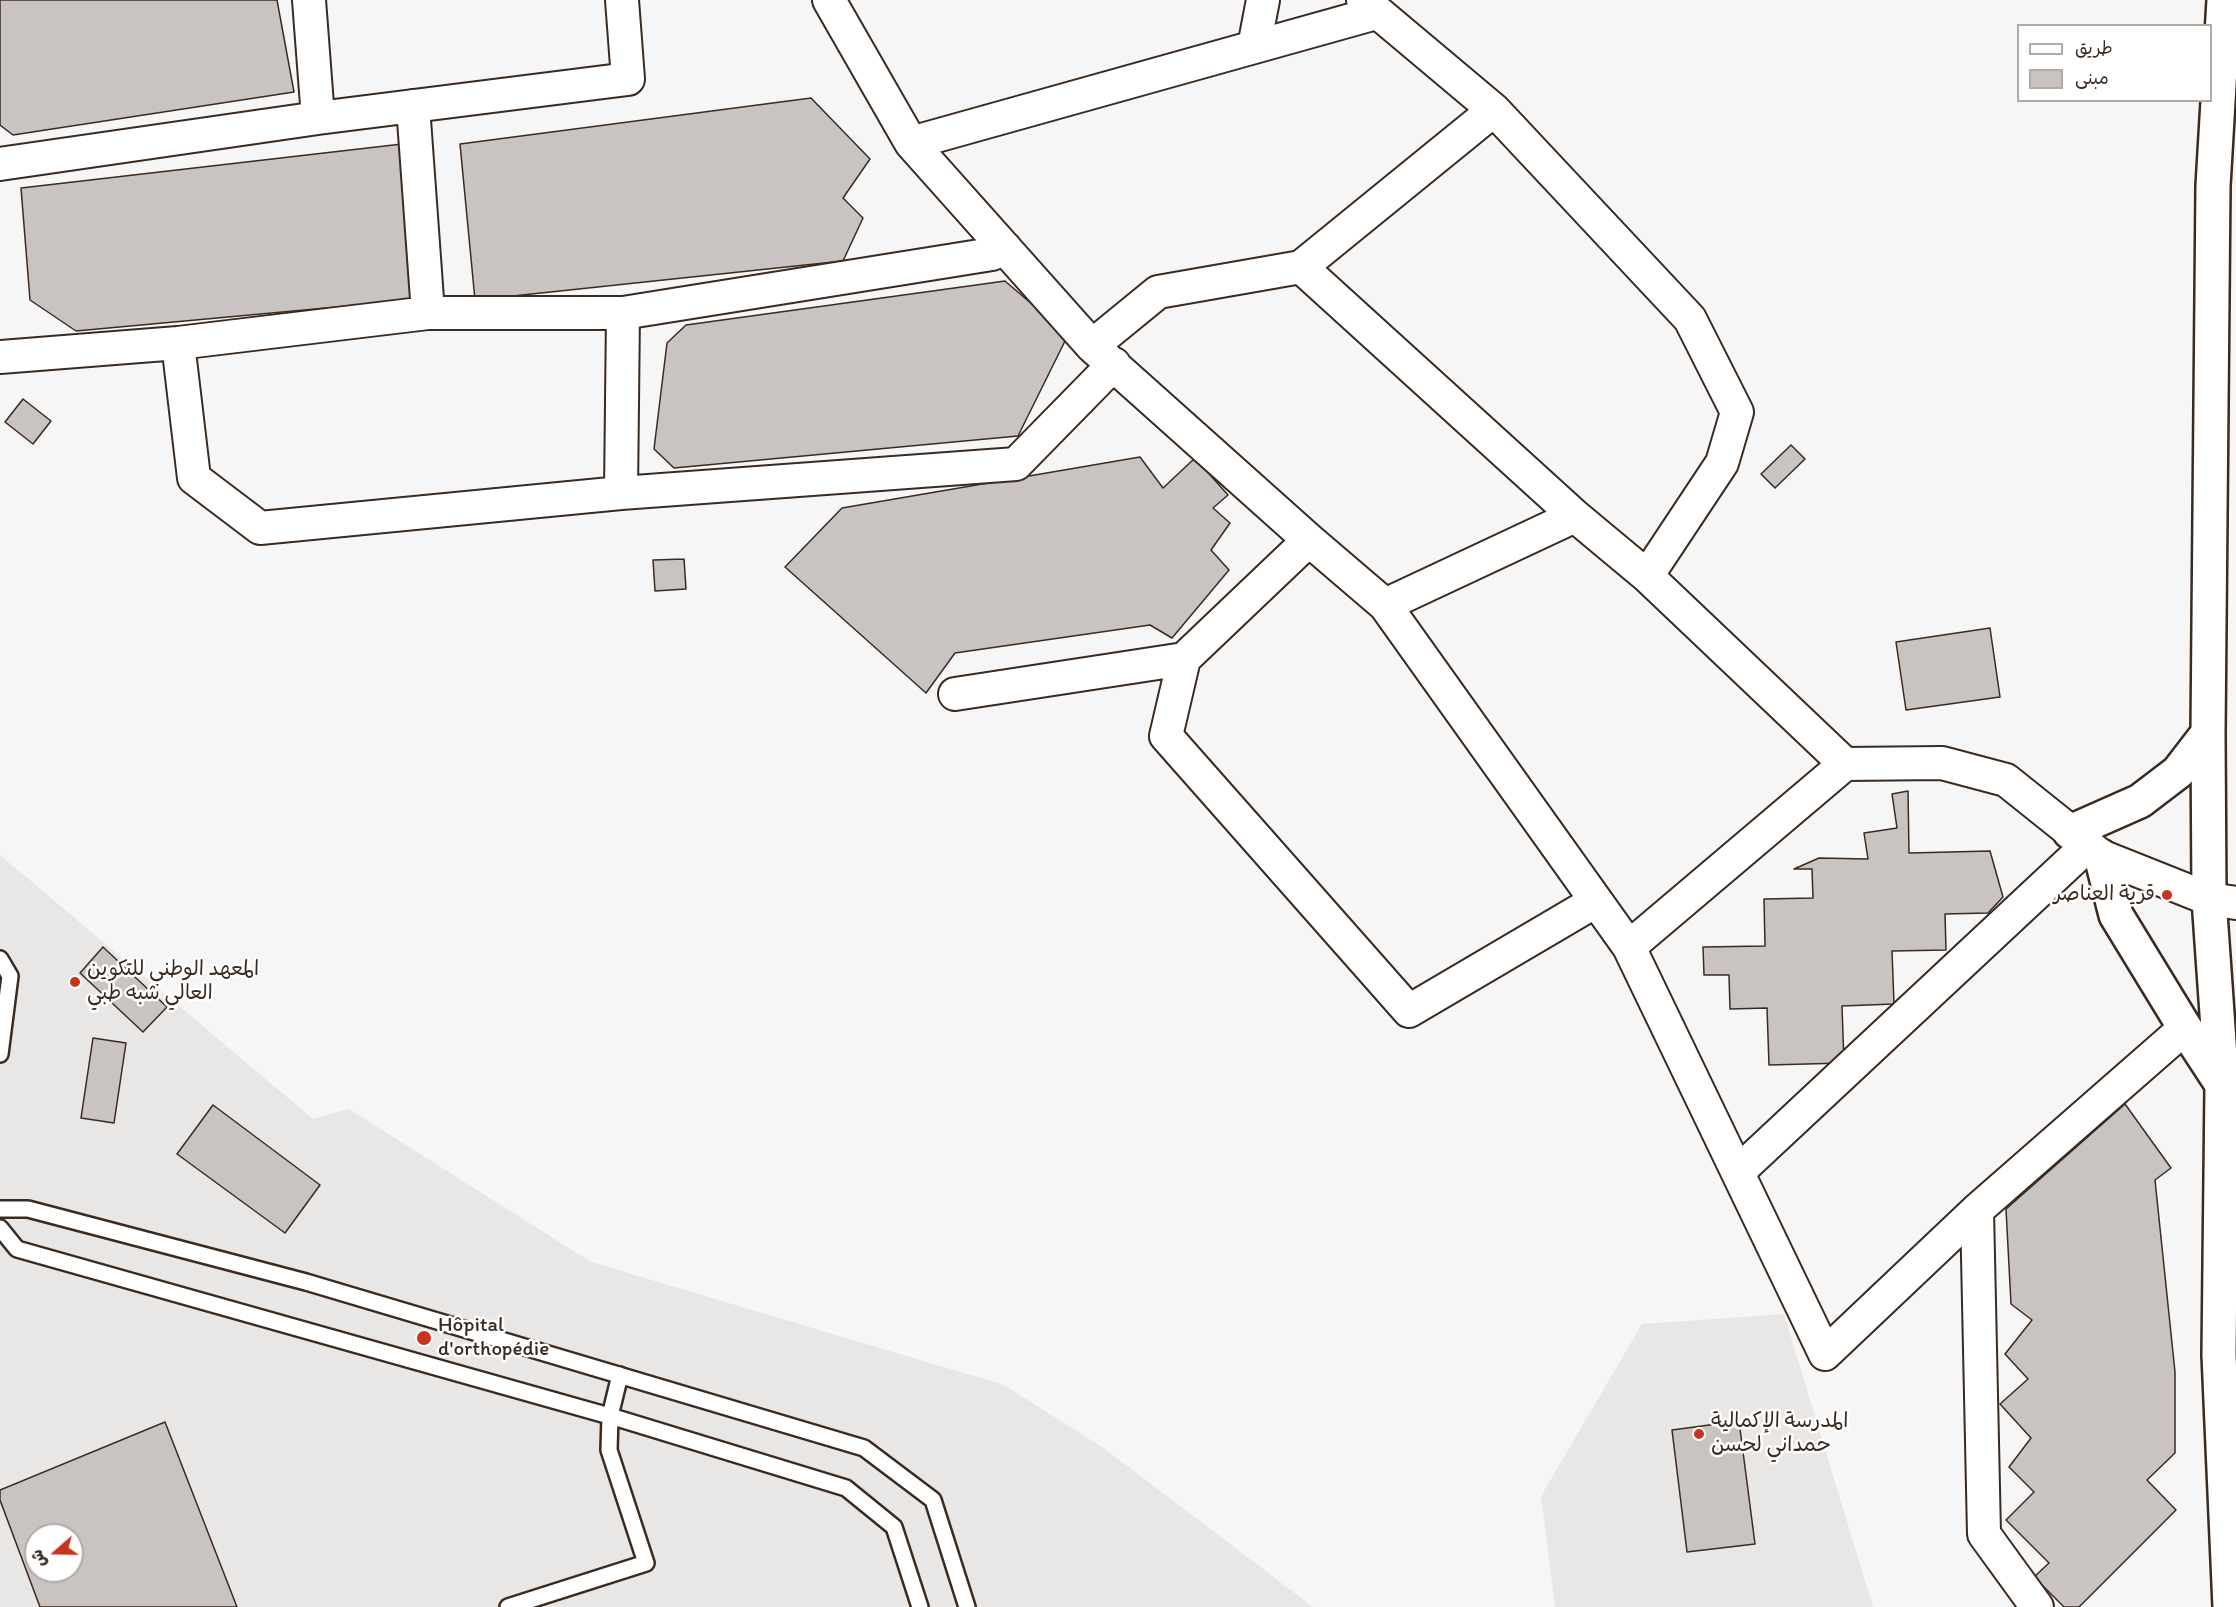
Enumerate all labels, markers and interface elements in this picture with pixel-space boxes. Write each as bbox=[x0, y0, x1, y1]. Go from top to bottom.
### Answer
legend bbox=[2017, 24, 2212, 102]
text: طريق bbox=[2075, 37, 2113, 59]
text: مبنى bbox=[2075, 67, 2109, 89]
place label: قرية العناصر bbox=[2053, 882, 2155, 908]
marker: قرية العناصر bbox=[2160, 888, 2174, 902]
place label: المعهد الوطني للتكوين العالي شبه طبي bbox=[87, 957, 259, 1007]
marker: المعهد الوطني للتكوين العالي شبه طبي bbox=[68, 975, 82, 989]
place label: Hôpital d'orthopédie bbox=[438, 1313, 549, 1363]
marker: Hôpital d'orthopédie bbox=[415, 1329, 433, 1347]
place label: المدرسة الإكمالية حمداني لحسن bbox=[1711, 1409, 1848, 1459]
marker: المدرسة الإكمالية حمداني لحسن bbox=[1692, 1427, 1706, 1441]
north arrow bbox=[24, 1523, 84, 1583]
text: ش bbox=[27, 1547, 50, 1570]

